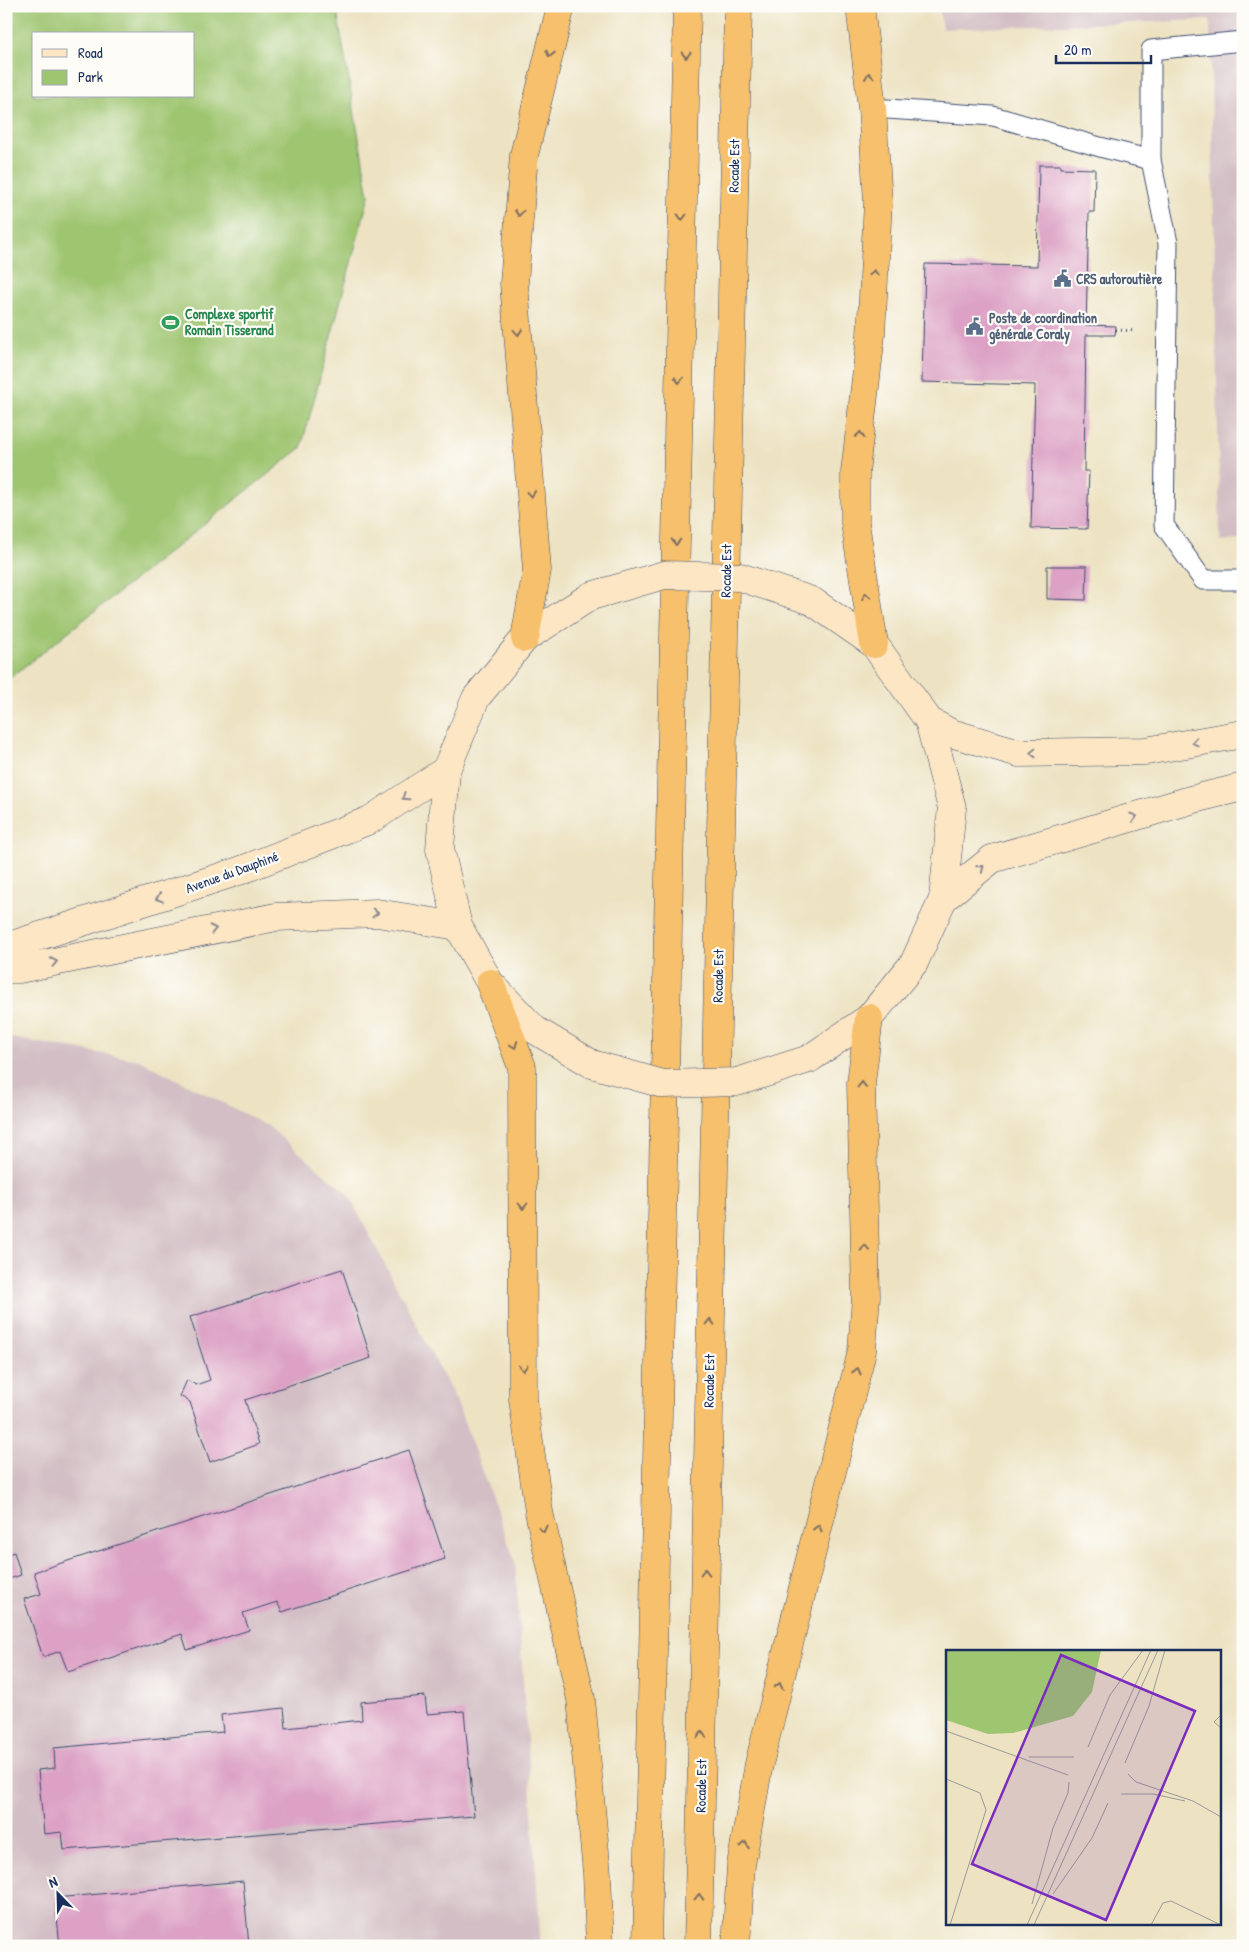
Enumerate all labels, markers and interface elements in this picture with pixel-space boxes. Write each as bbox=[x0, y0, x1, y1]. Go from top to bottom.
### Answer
legend bbox=[32, 32, 195, 98]
scale bar bbox=[1056, 32, 1152, 64]
text: 20 m bbox=[1064, 39, 1091, 60]
text: Road bbox=[78, 42, 103, 63]
one-way arrow bbox=[545, 49, 555, 57]
one-way arrow bbox=[681, 52, 691, 59]
text: Park bbox=[78, 66, 103, 87]
one-way arrow bbox=[864, 72, 875, 80]
street label: Rocade Est bbox=[724, 139, 743, 193]
one-way arrow bbox=[514, 209, 525, 217]
one-way arrow bbox=[677, 214, 688, 222]
one-way arrow bbox=[869, 269, 879, 276]
public building icon: CRS autoroutière bbox=[1052, 269, 1072, 289]
place label: CRS autoroutière bbox=[1076, 269, 1163, 288]
place label: Complexe sportif Romain Tisserand bbox=[185, 304, 275, 339]
place label: Poste de coordination générale Coraly bbox=[989, 308, 1097, 345]
sports icon: Complexe sportif Romain Tisserand bbox=[161, 312, 181, 332]
public building icon: Poste de coordination générale Coraly bbox=[965, 316, 985, 336]
one-way arrow bbox=[512, 328, 523, 336]
one-way arrow bbox=[674, 376, 684, 384]
one-way arrow bbox=[854, 430, 865, 438]
one-way arrow bbox=[525, 490, 536, 498]
one-way arrow bbox=[670, 539, 681, 547]
street label: Rocade Est bbox=[716, 544, 735, 598]
one-way arrow bbox=[862, 592, 872, 600]
one-way arrow bbox=[1190, 737, 1199, 747]
one-way arrow bbox=[1029, 747, 1037, 758]
one-way arrow bbox=[401, 791, 411, 800]
one-way arrow bbox=[1129, 812, 1137, 822]
street label: Avenue du Dauphiné bbox=[183, 846, 282, 898]
one-way arrow bbox=[975, 866, 984, 874]
one-way arrow bbox=[155, 892, 163, 902]
one-way arrow bbox=[371, 908, 379, 919]
one-way arrow bbox=[209, 925, 218, 935]
street label: Rocade Est bbox=[708, 949, 727, 1003]
one-way arrow bbox=[50, 957, 59, 968]
one-way arrow bbox=[508, 1040, 518, 1049]
one-way arrow bbox=[856, 1081, 867, 1089]
one-way arrow bbox=[518, 1202, 528, 1210]
one-way arrow bbox=[859, 1243, 870, 1251]
one-way arrow bbox=[705, 1318, 716, 1326]
street label: Rocade Est bbox=[699, 1354, 718, 1408]
one-way arrow bbox=[518, 1364, 528, 1372]
one-way arrow bbox=[851, 1366, 862, 1375]
one-way arrow bbox=[812, 1524, 823, 1533]
one-way arrow bbox=[537, 1525, 548, 1534]
one-way arrow bbox=[700, 1568, 710, 1576]
inset map bbox=[946, 1650, 1222, 1924]
one-way arrow bbox=[773, 1682, 784, 1691]
one-way arrow bbox=[697, 1730, 707, 1738]
street label: Rocade Est bbox=[691, 1759, 710, 1813]
one-way arrow bbox=[739, 1841, 749, 1849]
north arrow bbox=[32, 1870, 82, 1920]
text: N bbox=[46, 1871, 60, 1892]
one-way arrow bbox=[693, 1893, 704, 1901]

